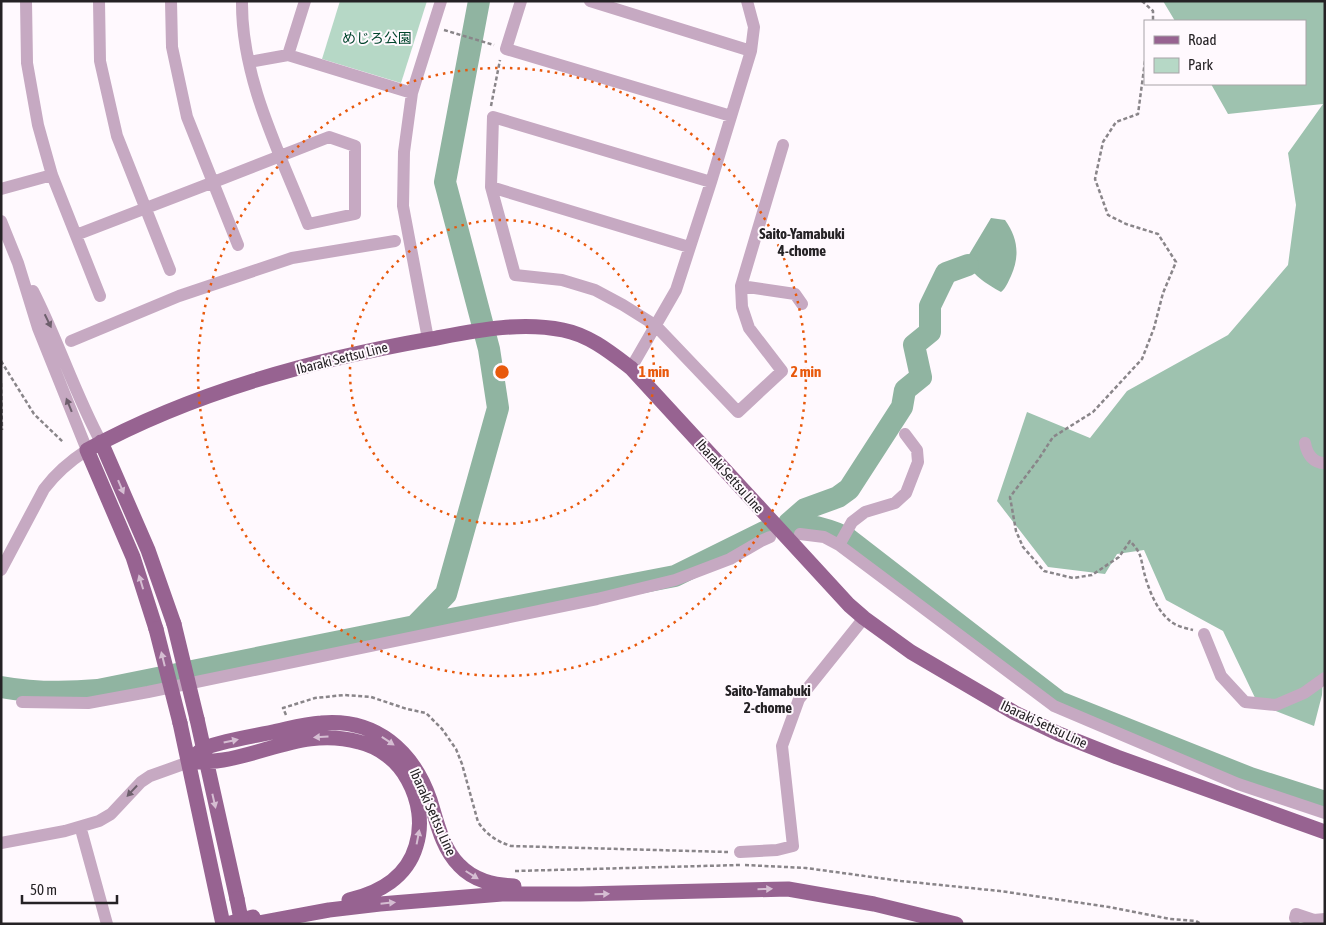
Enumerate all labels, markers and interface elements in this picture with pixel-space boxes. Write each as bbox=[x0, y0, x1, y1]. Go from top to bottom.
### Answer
legend bbox=[1144, 20, 1306, 85]
park label: めじろ公園 bbox=[342, 30, 412, 46]
text: Road bbox=[1188, 31, 1217, 48]
text: Park bbox=[1188, 56, 1213, 73]
district label: Saito-Yamabuki 4-chome bbox=[759, 225, 845, 259]
one-way arrow bbox=[44, 314, 52, 329]
street label: Ibaraki Settsu Line bbox=[295, 339, 389, 377]
centre of rings bbox=[493, 363, 511, 381]
text: 1 min bbox=[639, 363, 669, 380]
text: 2 min bbox=[791, 363, 821, 380]
one-way arrow bbox=[65, 397, 72, 412]
street label: Ibaraki Settsu Line bbox=[693, 436, 767, 516]
one-way arrow bbox=[117, 480, 125, 494]
one-way arrow bbox=[137, 575, 145, 590]
one-way arrow bbox=[159, 652, 167, 667]
district label: Saito-Yamabuki 2-chome bbox=[725, 682, 811, 716]
street label: Ibaraki Settsu Line bbox=[998, 697, 1090, 751]
one-way arrow bbox=[313, 734, 329, 742]
one-way arrow bbox=[381, 736, 395, 746]
one-way arrow bbox=[224, 737, 239, 745]
street label: Ibaraki Settsu Line bbox=[407, 766, 459, 858]
one-way arrow bbox=[127, 785, 138, 798]
one-way arrow bbox=[210, 793, 218, 808]
one-way arrow bbox=[414, 830, 422, 845]
one-way arrow bbox=[465, 870, 478, 879]
scale bar bbox=[22, 872, 118, 904]
text: 50 m bbox=[30, 881, 57, 898]
one-way arrow bbox=[757, 885, 773, 893]
one-way arrow bbox=[595, 889, 611, 897]
one-way arrow bbox=[380, 899, 396, 907]

